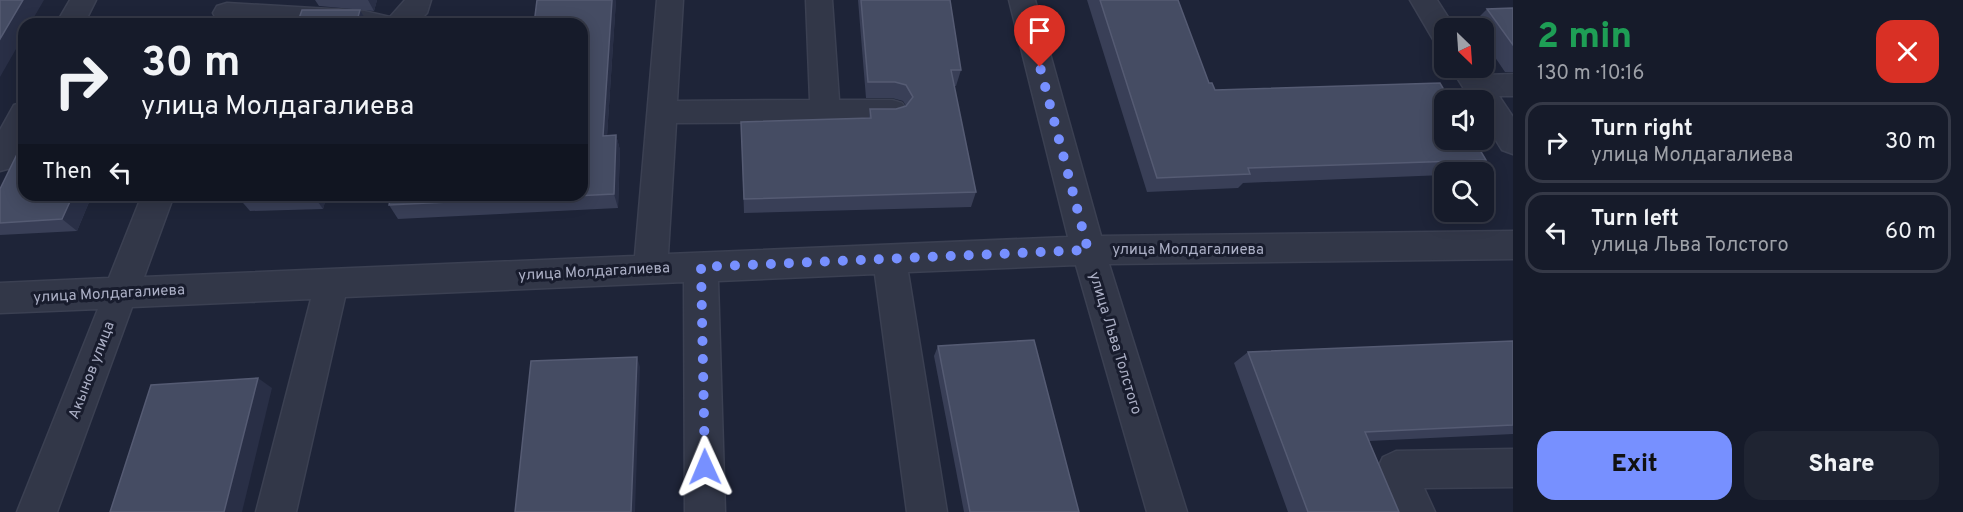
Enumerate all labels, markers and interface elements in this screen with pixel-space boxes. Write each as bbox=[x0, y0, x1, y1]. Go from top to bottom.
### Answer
pin bbox=[1014, 5, 1065, 67]
icon: arrive bbox=[1023, 14, 1056, 47]
text: 2 min bbox=[1537, 15, 1632, 61]
north arrow bbox=[1434, 18, 1494, 78]
map controls bbox=[1434, 18, 1494, 222]
button: close bbox=[1876, 20, 1939, 83]
text: 30 m bbox=[141, 38, 240, 91]
icon: right bbox=[42, 42, 120, 120]
text: 130 m · 10:16 bbox=[1537, 61, 1644, 87]
text: улица Молдагалиева bbox=[141, 90, 414, 124]
button: sound bbox=[1434, 90, 1494, 150]
text: Turn right bbox=[1591, 116, 1693, 143]
icon: right bbox=[1540, 126, 1573, 159]
text: 30 m bbox=[1885, 129, 1936, 156]
text: улица Молдагалиева bbox=[1591, 143, 1793, 169]
icon: left bbox=[104, 156, 137, 189]
text: Then bbox=[42, 159, 92, 186]
button: search bbox=[1434, 162, 1494, 222]
text: Turn left bbox=[1591, 206, 1679, 233]
icon: left bbox=[1540, 216, 1573, 249]
text: 60 m bbox=[1885, 219, 1936, 246]
text: улица Льва Толстого bbox=[1591, 233, 1789, 259]
street label: улица Молдагалиева bbox=[1112, 241, 1264, 260]
street label: улица Молдагалиева bbox=[518, 259, 670, 286]
street label: улица Льва Толстого bbox=[1084, 270, 1145, 417]
street label: улица Молдагалиева bbox=[33, 281, 185, 308]
street label: Акынов улица bbox=[65, 319, 120, 422]
button: Exit bbox=[1537, 431, 1732, 500]
button: Share bbox=[1744, 431, 1939, 500]
position arrow bbox=[673, 435, 737, 499]

